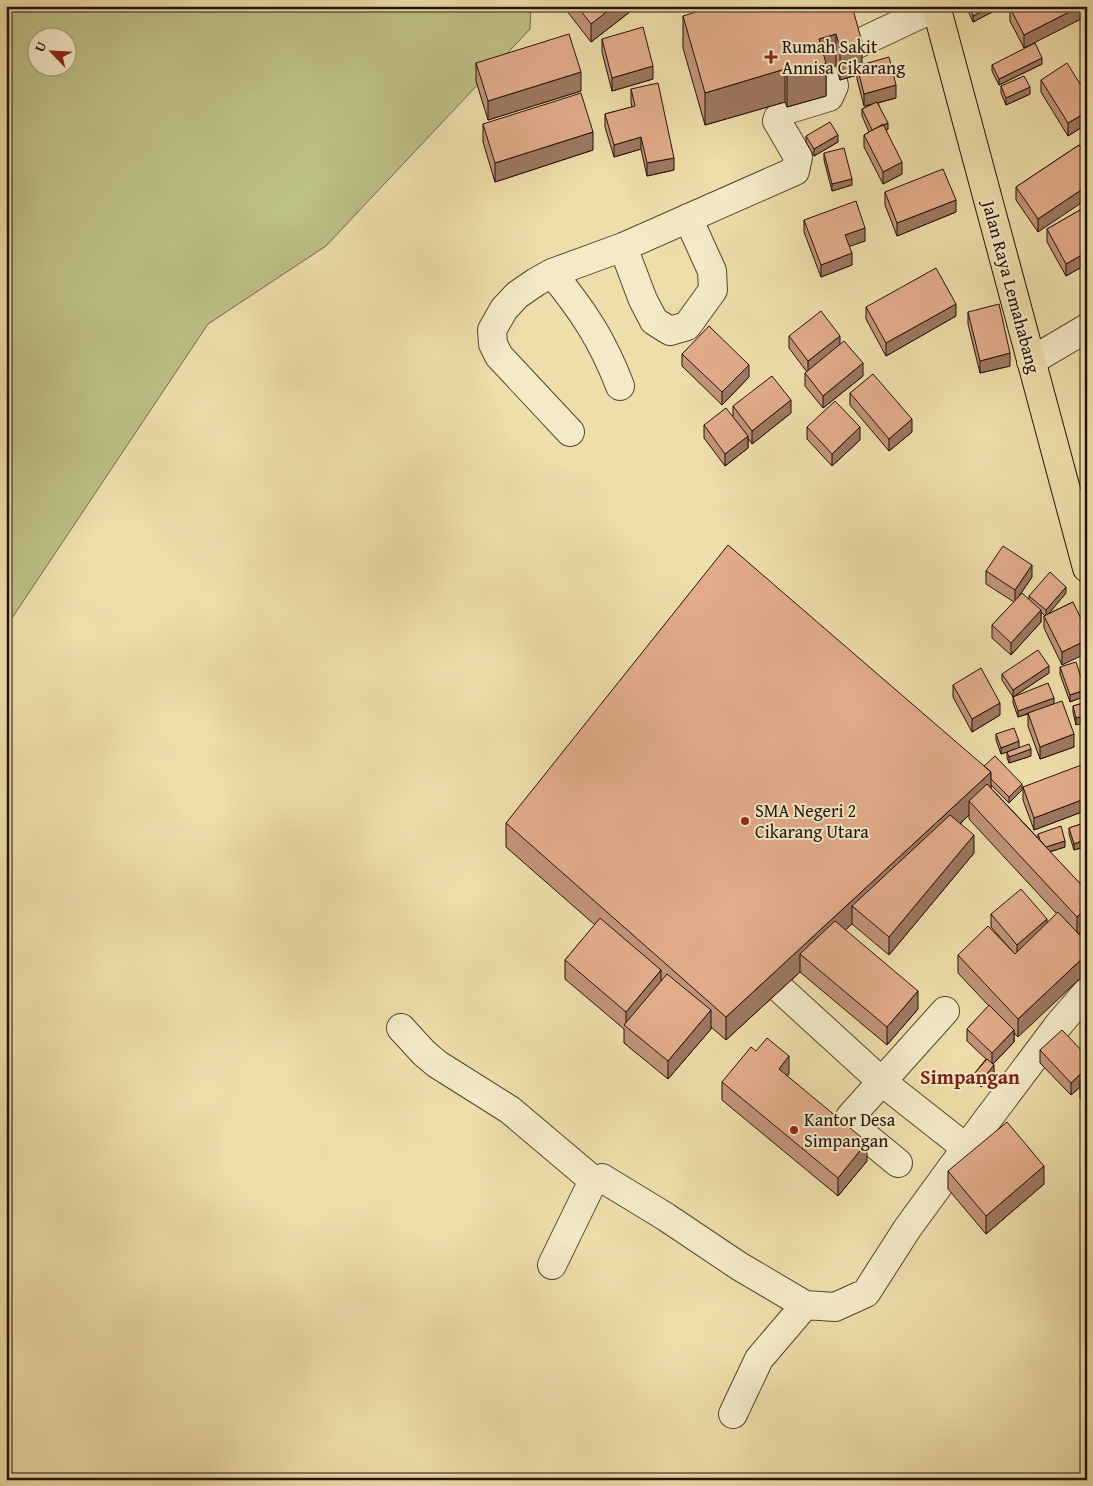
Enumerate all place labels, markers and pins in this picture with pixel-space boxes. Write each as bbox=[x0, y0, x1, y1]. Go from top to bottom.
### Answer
place label: Rumah Sakit Annisa Cikarang bbox=[782, 33, 905, 81]
marker: Rumah Sakit Annisa Cikarang bbox=[764, 50, 778, 64]
place label: SMA Negeri 2 Cikarang Utara bbox=[755, 797, 869, 845]
marker: SMA Negeri 2 Cikarang Utara bbox=[739, 815, 751, 827]
place label: Kantor Desa Simpangan bbox=[804, 1106, 896, 1154]
marker: Kantor Desa Simpangan bbox=[788, 1124, 800, 1136]

